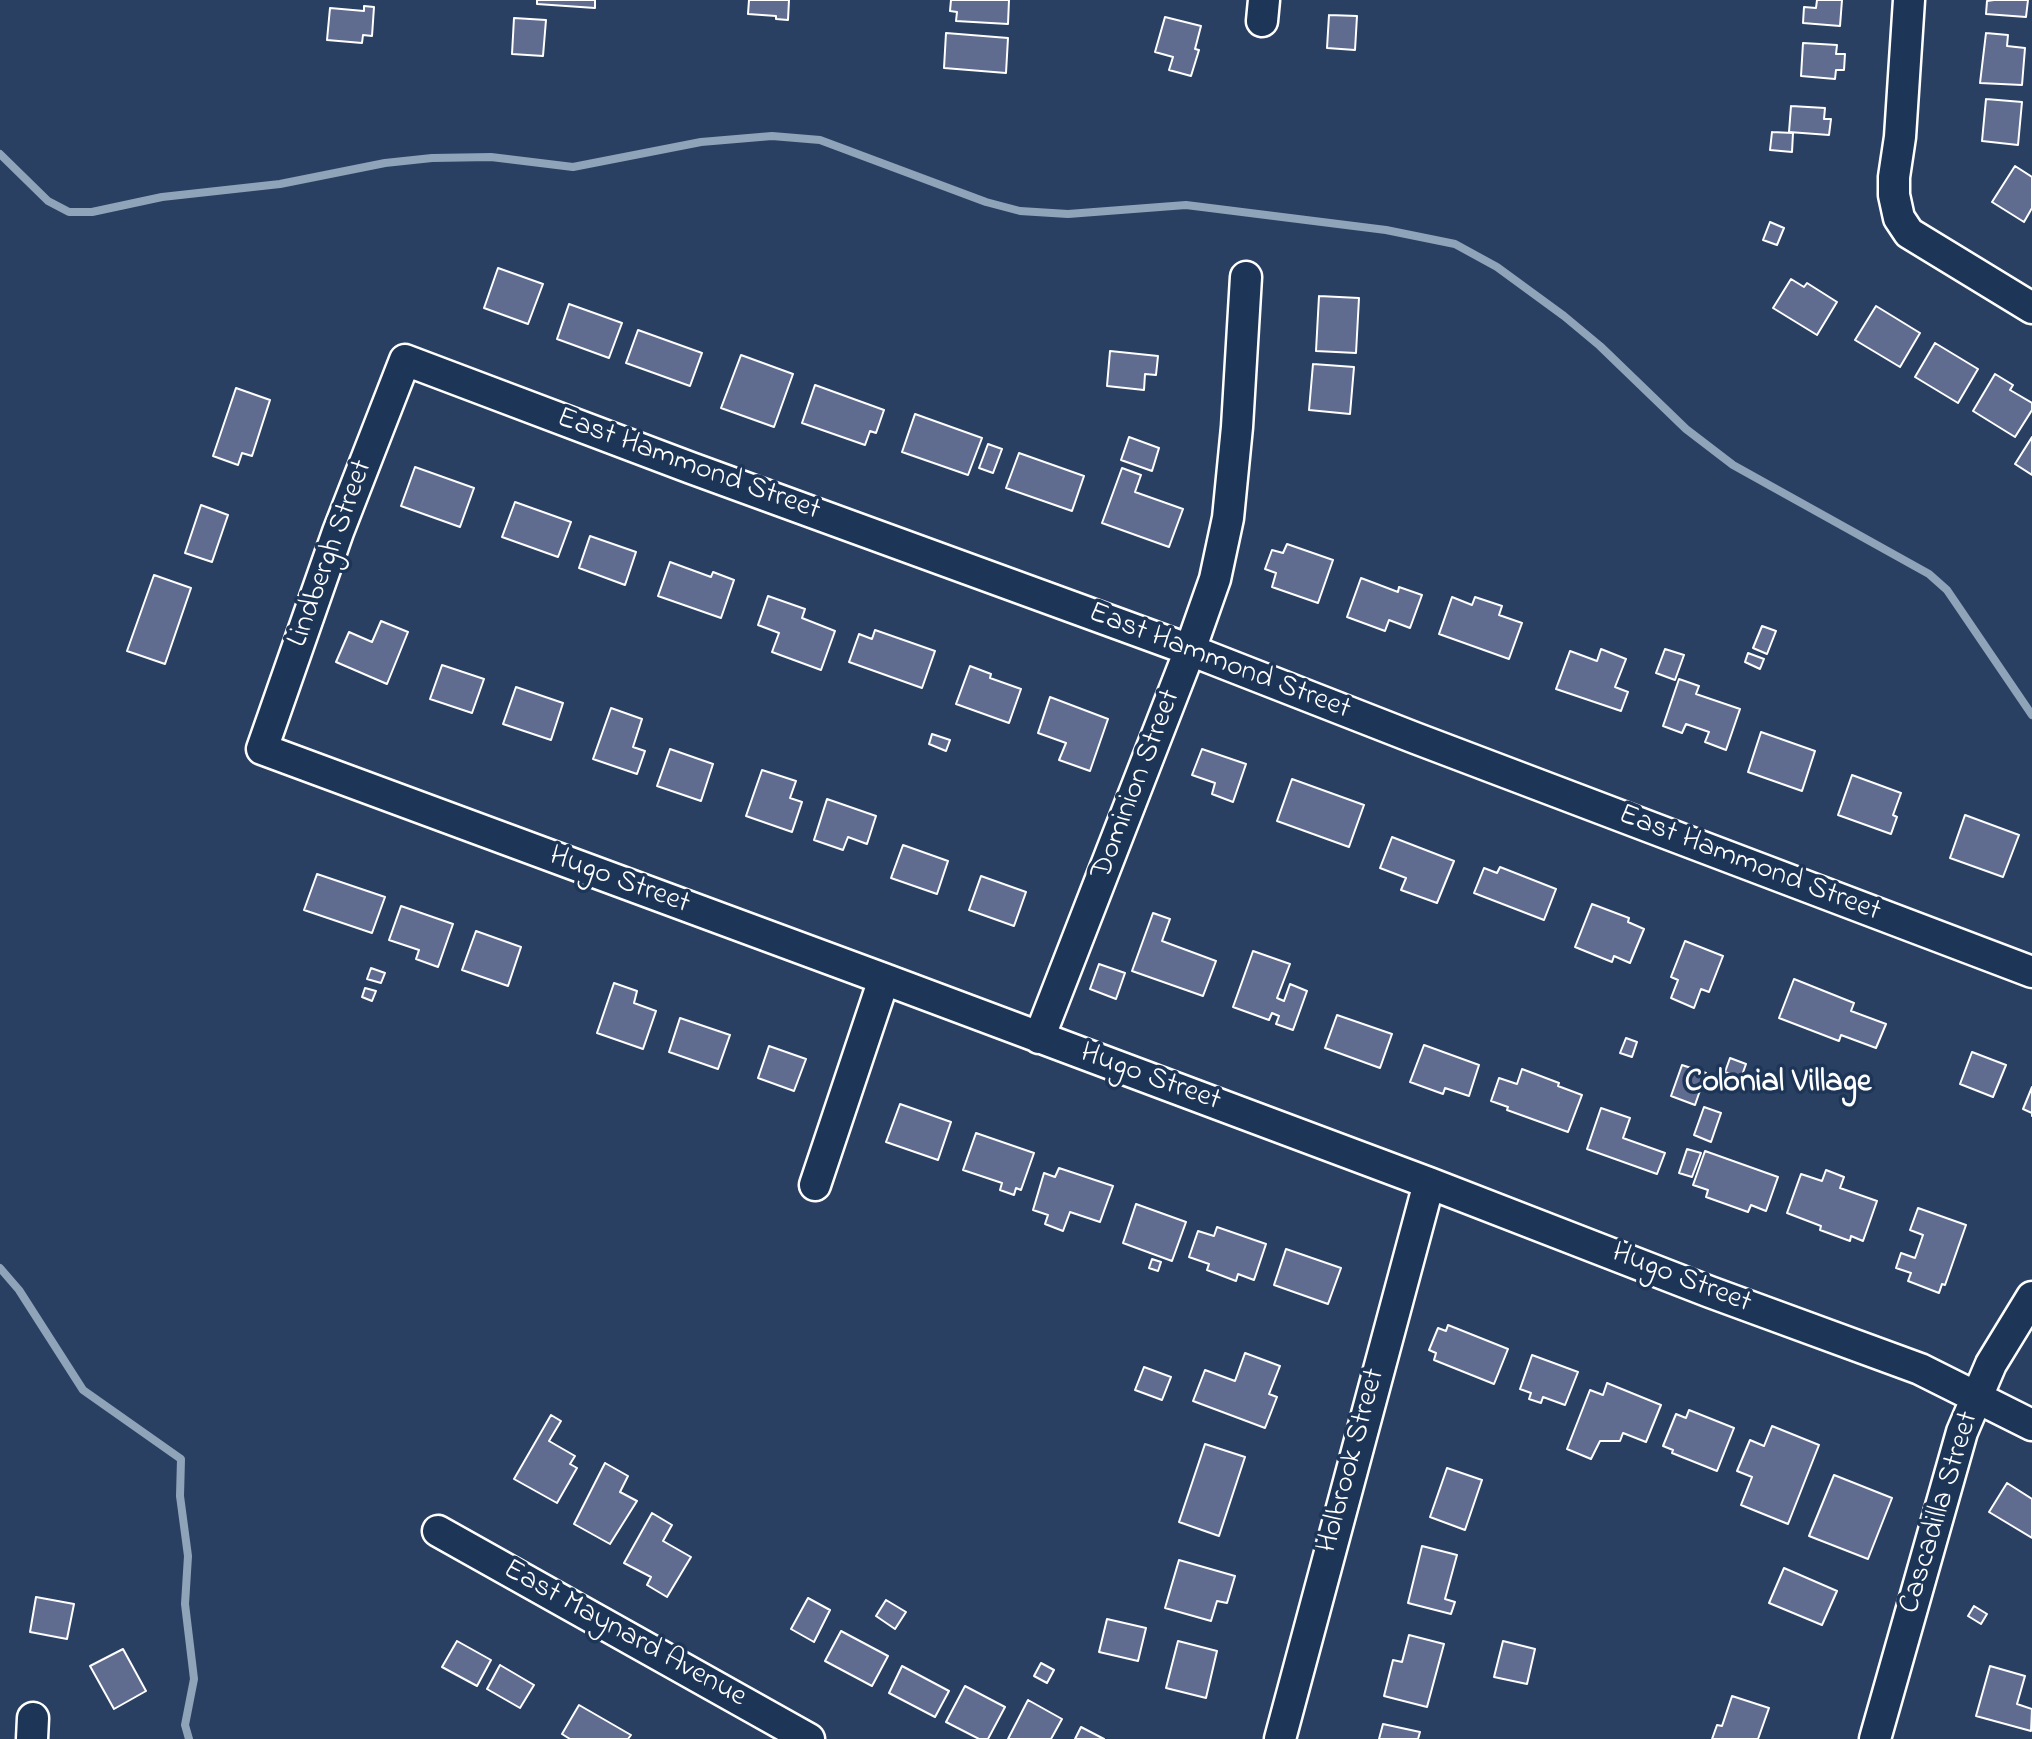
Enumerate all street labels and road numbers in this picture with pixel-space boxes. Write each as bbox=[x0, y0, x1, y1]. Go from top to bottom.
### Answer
street label: East Hammond Street bbox=[551, 402, 825, 530]
street label: Lindbergh Street bbox=[282, 456, 382, 652]
street label: East Hammond Street bbox=[1083, 596, 1355, 730]
street label: Dominion Street bbox=[1085, 685, 1191, 885]
street label: East Hammond Street bbox=[1613, 798, 1885, 932]
street label: Hugo Street bbox=[544, 840, 694, 924]
street label: Hugo Street bbox=[1075, 1037, 1225, 1121]
street label: Hugo Street bbox=[1606, 1237, 1756, 1323]
street label: Holbrook Street bbox=[1311, 1365, 1395, 1557]
street label: Cascadilla Street bbox=[1893, 1408, 1989, 1618]
street label: East Maynard Avenue bbox=[496, 1553, 752, 1717]

